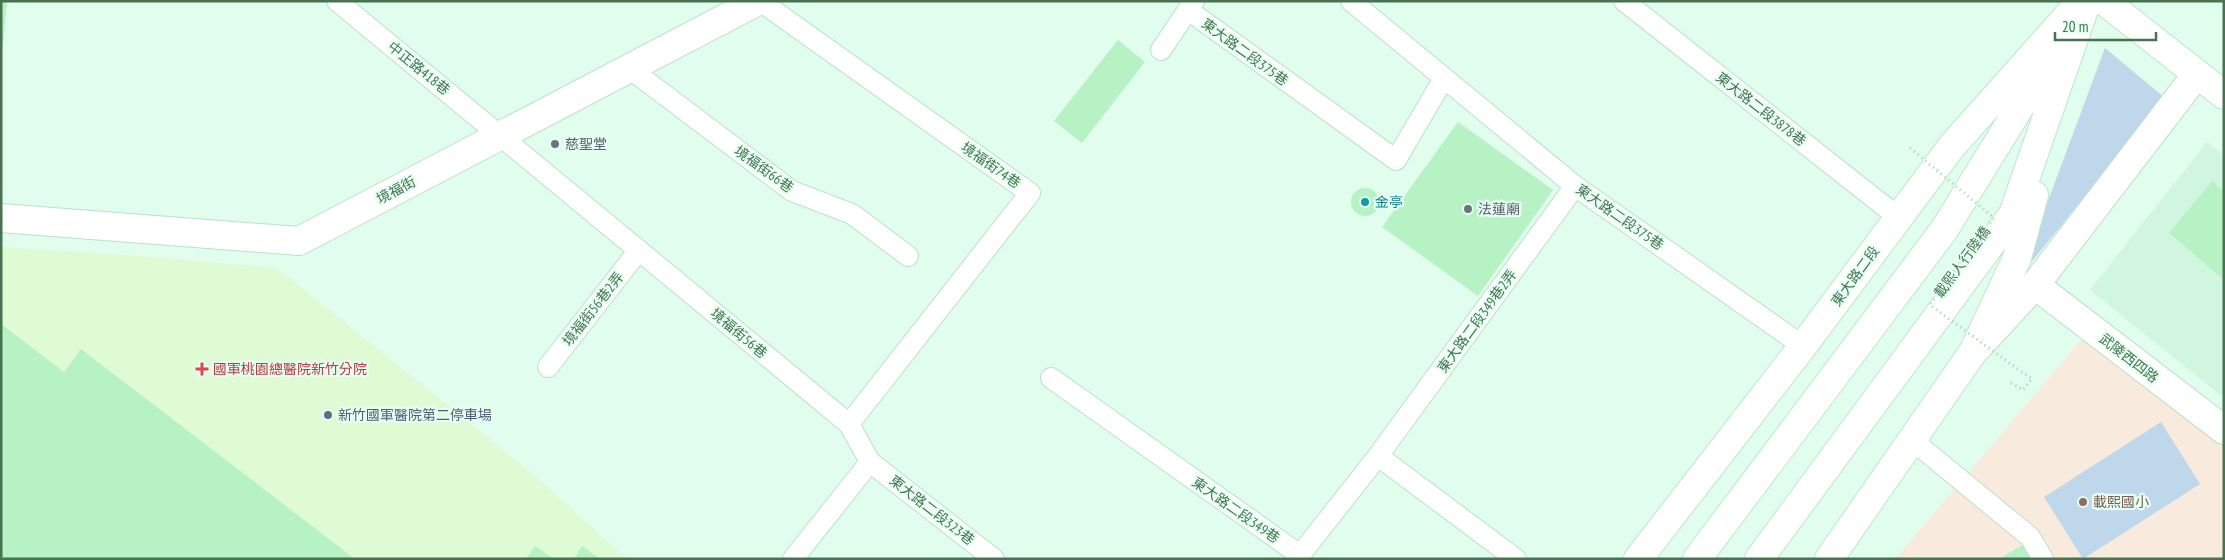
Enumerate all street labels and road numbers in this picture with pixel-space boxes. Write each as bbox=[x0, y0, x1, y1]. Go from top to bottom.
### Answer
street label: 東大路二段375巷 bbox=[1198, 14, 1292, 90]
street label: 中正路418巷 bbox=[384, 37, 454, 99]
street label: 東大路二段3878巷 bbox=[1712, 68, 1810, 150]
street label: 境福街74巷 bbox=[958, 138, 1024, 192]
street label: 境福街66巷 bbox=[731, 142, 797, 196]
street label: 境福街 bbox=[373, 172, 419, 208]
street label: 東大路二段375巷 bbox=[1573, 180, 1667, 254]
street label: 載熙人行陸橋 bbox=[1930, 223, 1994, 301]
street label: 東大路二段 bbox=[1827, 242, 1883, 310]
street label: 東大路二段349巷2弄 bbox=[1434, 266, 1520, 376]
street label: 境福街56巷2弄 bbox=[559, 268, 627, 350]
street label: 境福街56巷 bbox=[707, 304, 771, 362]
street label: 武陵西四路 bbox=[2096, 329, 2162, 387]
street label: 東大路二段323巷 bbox=[886, 471, 978, 549]
street label: 東大路二段349巷 bbox=[1189, 473, 1283, 547]

